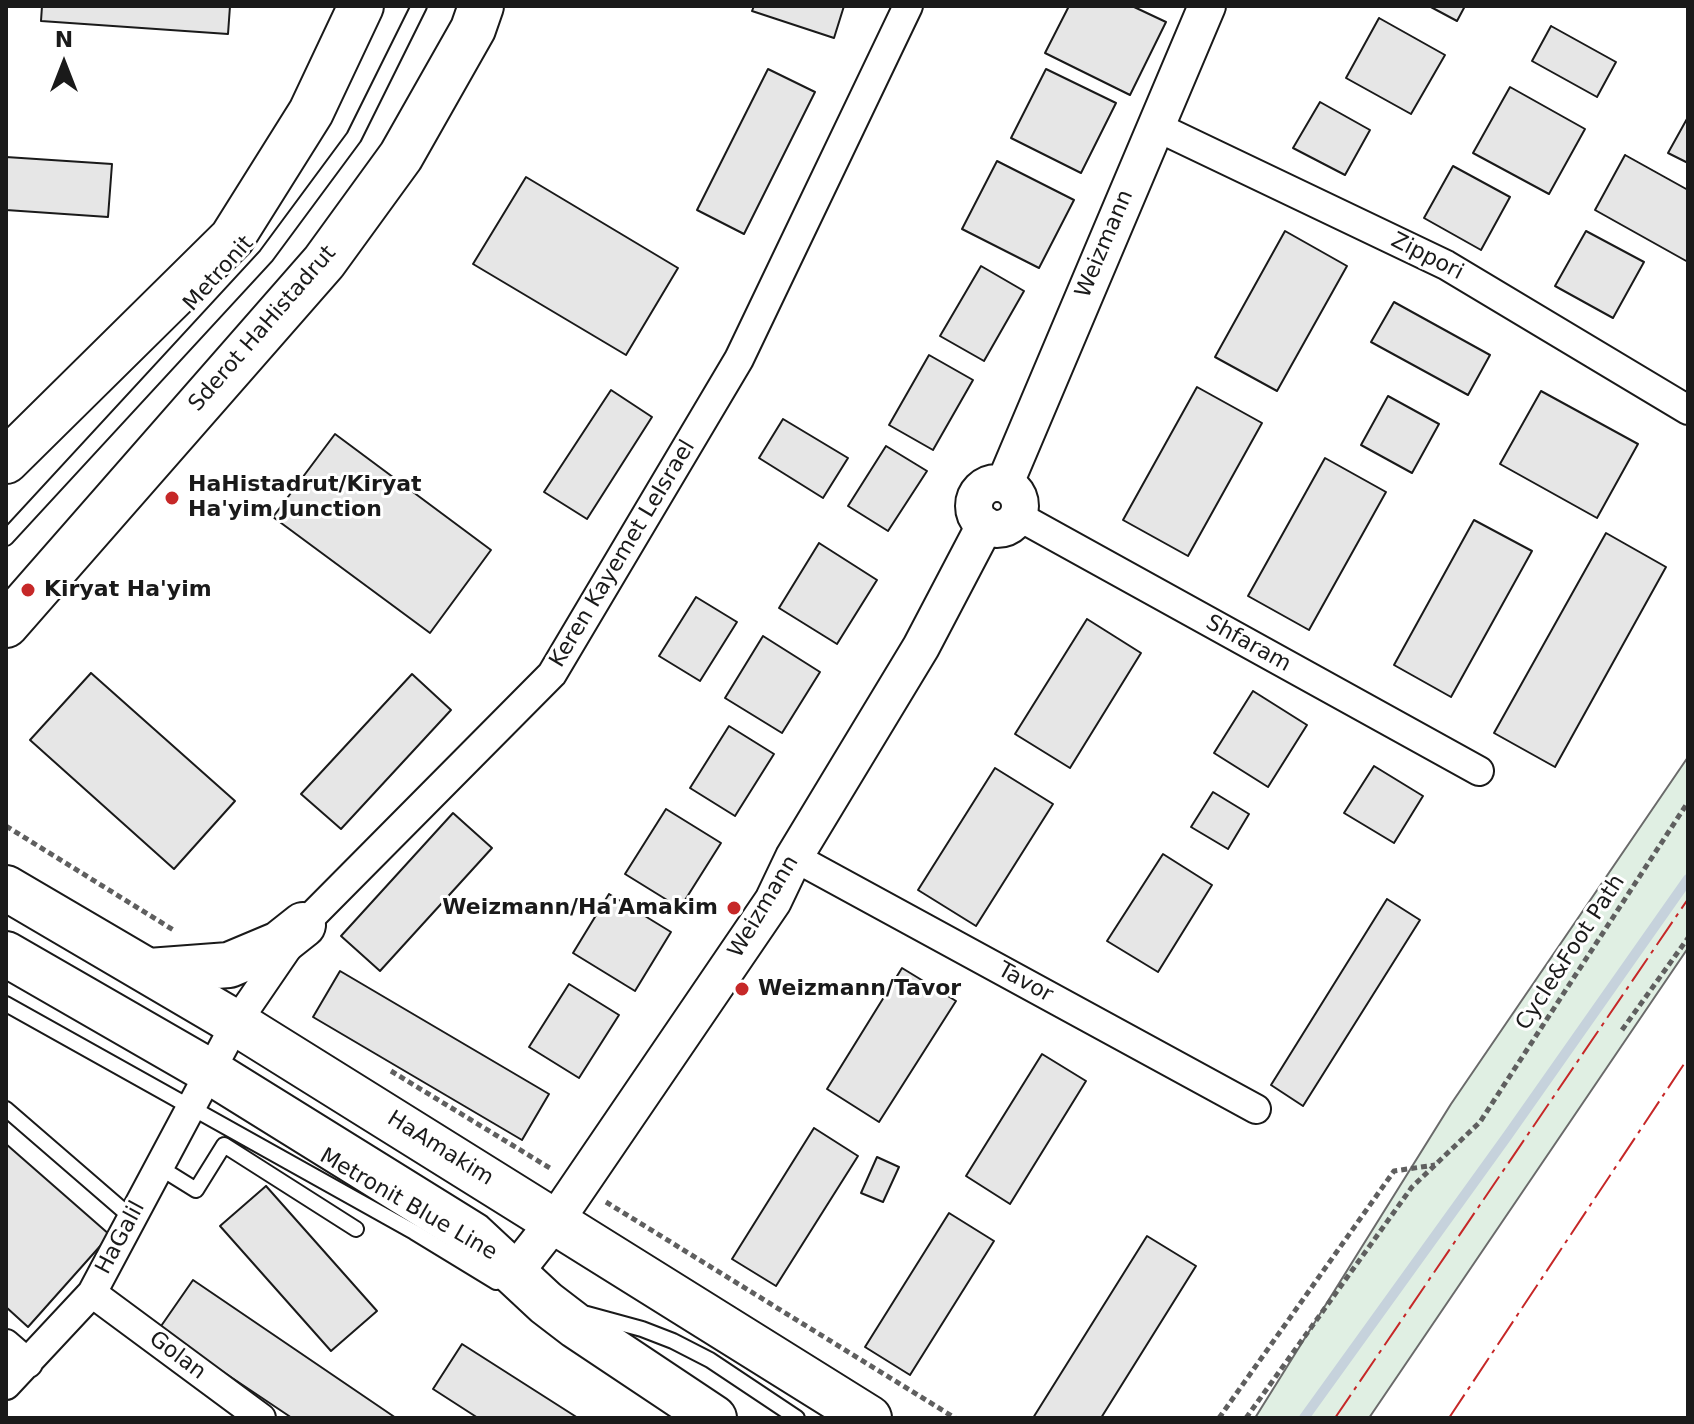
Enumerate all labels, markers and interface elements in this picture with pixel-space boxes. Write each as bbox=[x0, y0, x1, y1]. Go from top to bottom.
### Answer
north arrow bbox=[24, 24, 104, 104]
text: N bbox=[55, 27, 73, 52]
street label: Weizmann bbox=[1070, 186, 1140, 302]
street label: Zippori bbox=[1386, 228, 1468, 286]
street label: Metronit bbox=[178, 231, 260, 317]
street label: Sderot HaHistadrut bbox=[184, 241, 342, 417]
street label: Keren Kayemet LeIsrael bbox=[545, 436, 701, 672]
place label: HaHistadrut/Kiryat Ha'yim Junction bbox=[188, 472, 422, 524]
marker: HaHistadrut/Kiryat Ha'yim Junction bbox=[163, 489, 181, 507]
place label: Kiryat Ha'yim bbox=[44, 577, 212, 603]
marker: Kiryat Ha'yim bbox=[19, 581, 37, 599]
street label: Shfaram bbox=[1201, 610, 1295, 678]
street label: Weizmann bbox=[723, 851, 805, 963]
street label: Cycle&Foot Path bbox=[1511, 870, 1631, 1036]
place label: Weizmann/Ha'Amakim bbox=[442, 895, 718, 921]
marker: Weizmann/Ha'Amakim bbox=[725, 899, 743, 917]
street label: Tavor bbox=[993, 957, 1057, 1009]
place label: Weizmann/Tavor bbox=[758, 976, 961, 1002]
marker: Weizmann/Tavor bbox=[733, 980, 751, 998]
street label: HaAmakim bbox=[382, 1106, 498, 1192]
street label: Metronit Blue Line bbox=[315, 1143, 501, 1267]
street label: HaGalil bbox=[91, 1197, 151, 1279]
street label: Golan bbox=[143, 1326, 211, 1386]

